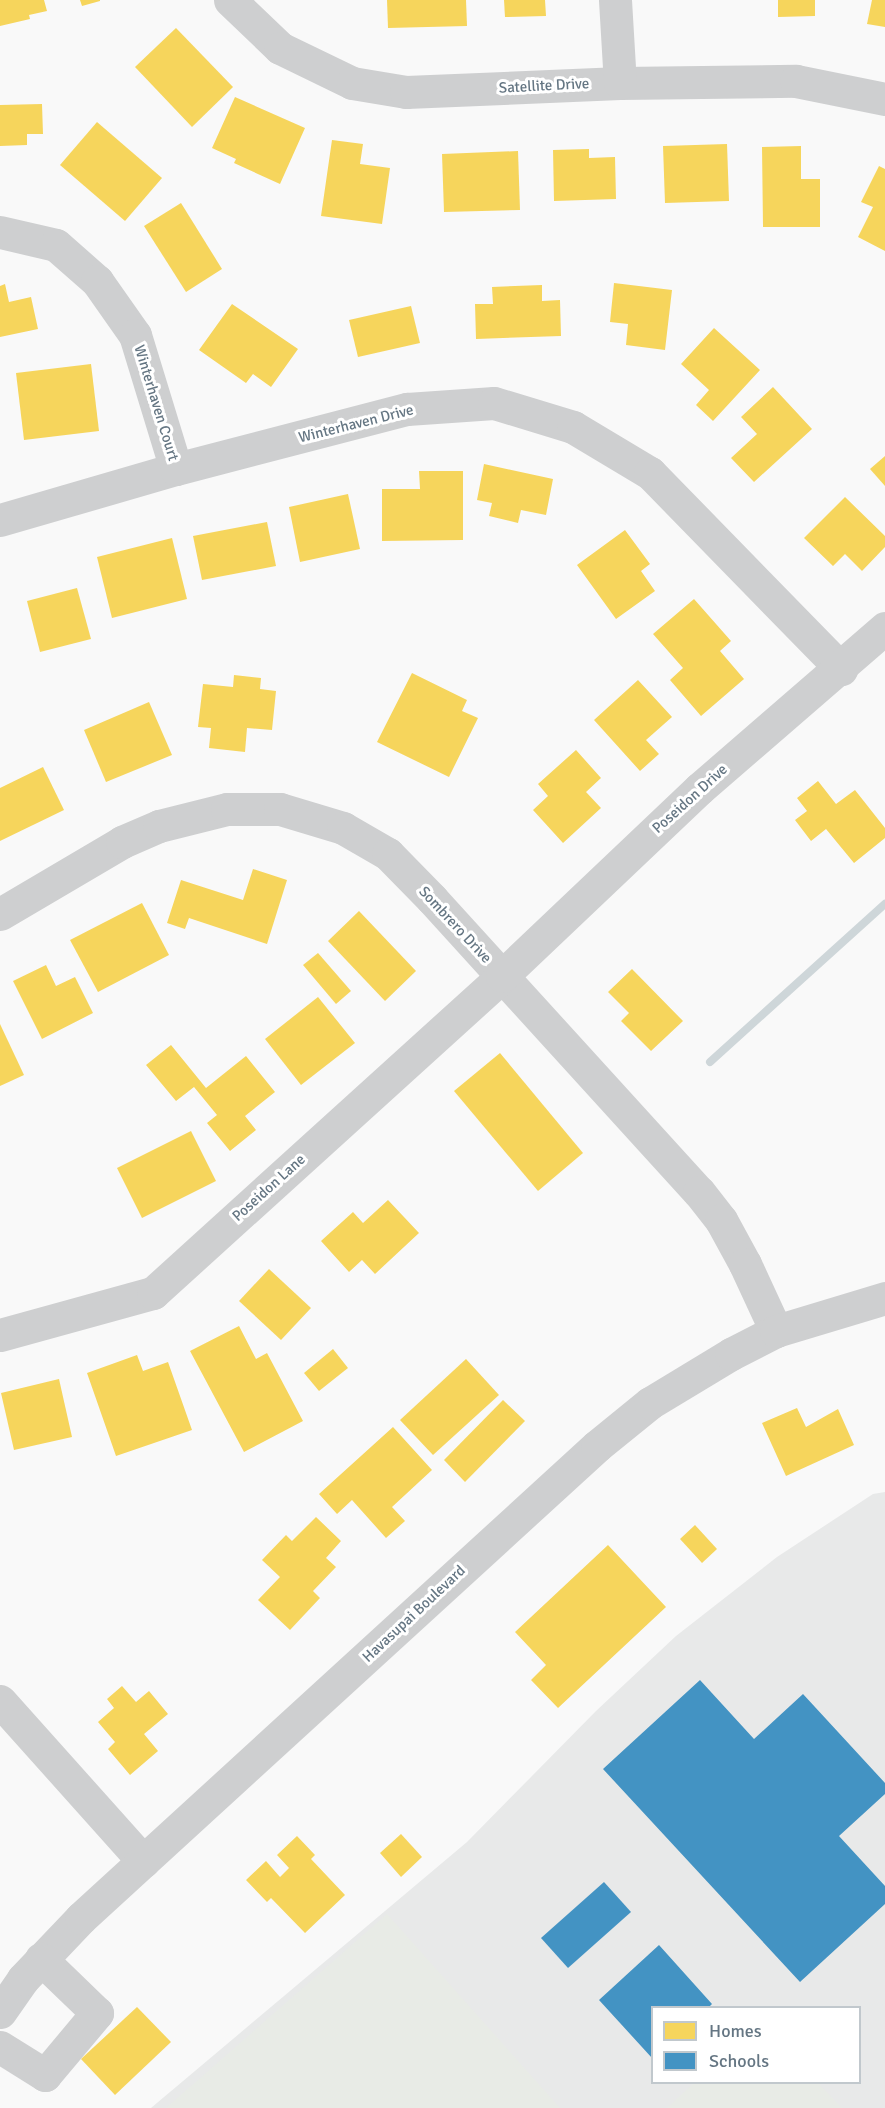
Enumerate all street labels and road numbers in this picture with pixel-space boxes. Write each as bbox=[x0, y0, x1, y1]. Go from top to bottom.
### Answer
street label: Satellite Drive bbox=[498, 75, 590, 97]
street label: Winterhaven Court bbox=[130, 343, 182, 463]
street label: Winterhaven Drive bbox=[297, 401, 415, 447]
street label: Poseidon Drive bbox=[649, 761, 731, 837]
street label: Sombrero Drive bbox=[415, 883, 495, 967]
street label: Poseidon Lane bbox=[229, 1150, 309, 1226]
street label: Havasupai Boulevard bbox=[359, 1562, 469, 1666]

